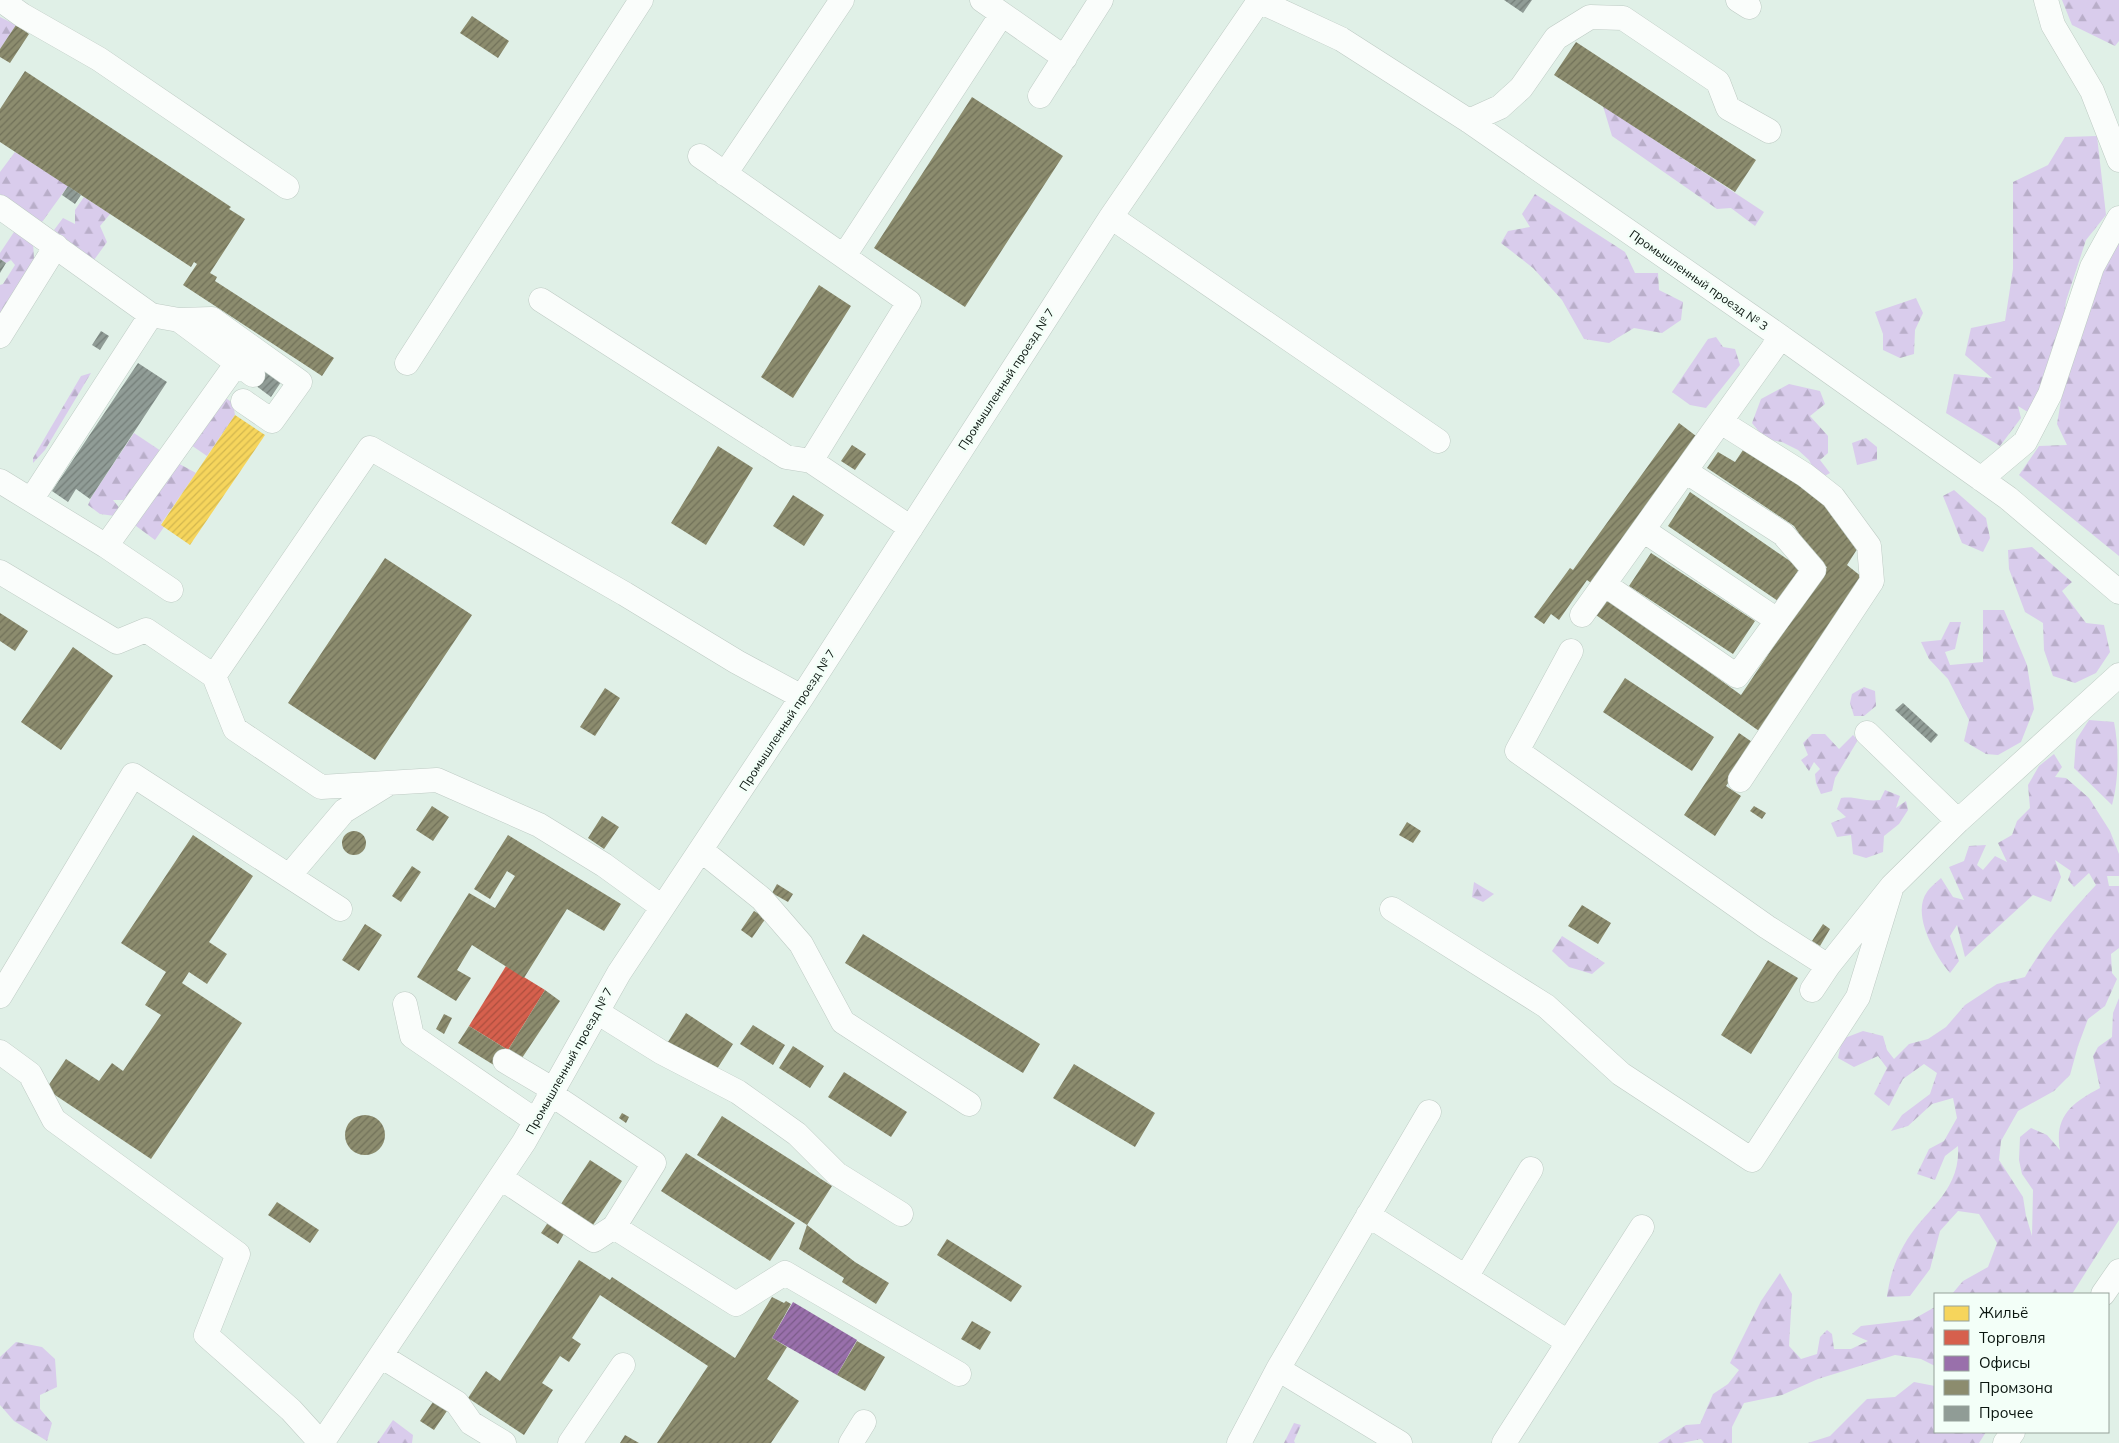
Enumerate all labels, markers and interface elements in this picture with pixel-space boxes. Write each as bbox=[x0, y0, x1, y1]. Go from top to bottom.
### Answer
street label: Промышленный проезд № 3 bbox=[1627, 226, 1771, 334]
street label: Промышленный проезд № 7 bbox=[955, 305, 1057, 453]
street label: Промышленный проезд № 7 bbox=[736, 646, 838, 794]
street label: Промышленный проезд № 7 bbox=[522, 985, 616, 1137]
legend bbox=[1934, 1293, 2109, 1433]
text: Жильё bbox=[1979, 1303, 2028, 1322]
text: Торговля bbox=[1979, 1328, 2046, 1347]
text: Офисы bbox=[1979, 1353, 2031, 1372]
text: Промзона bbox=[1979, 1378, 2053, 1397]
text: Прочее bbox=[1979, 1403, 2033, 1422]

